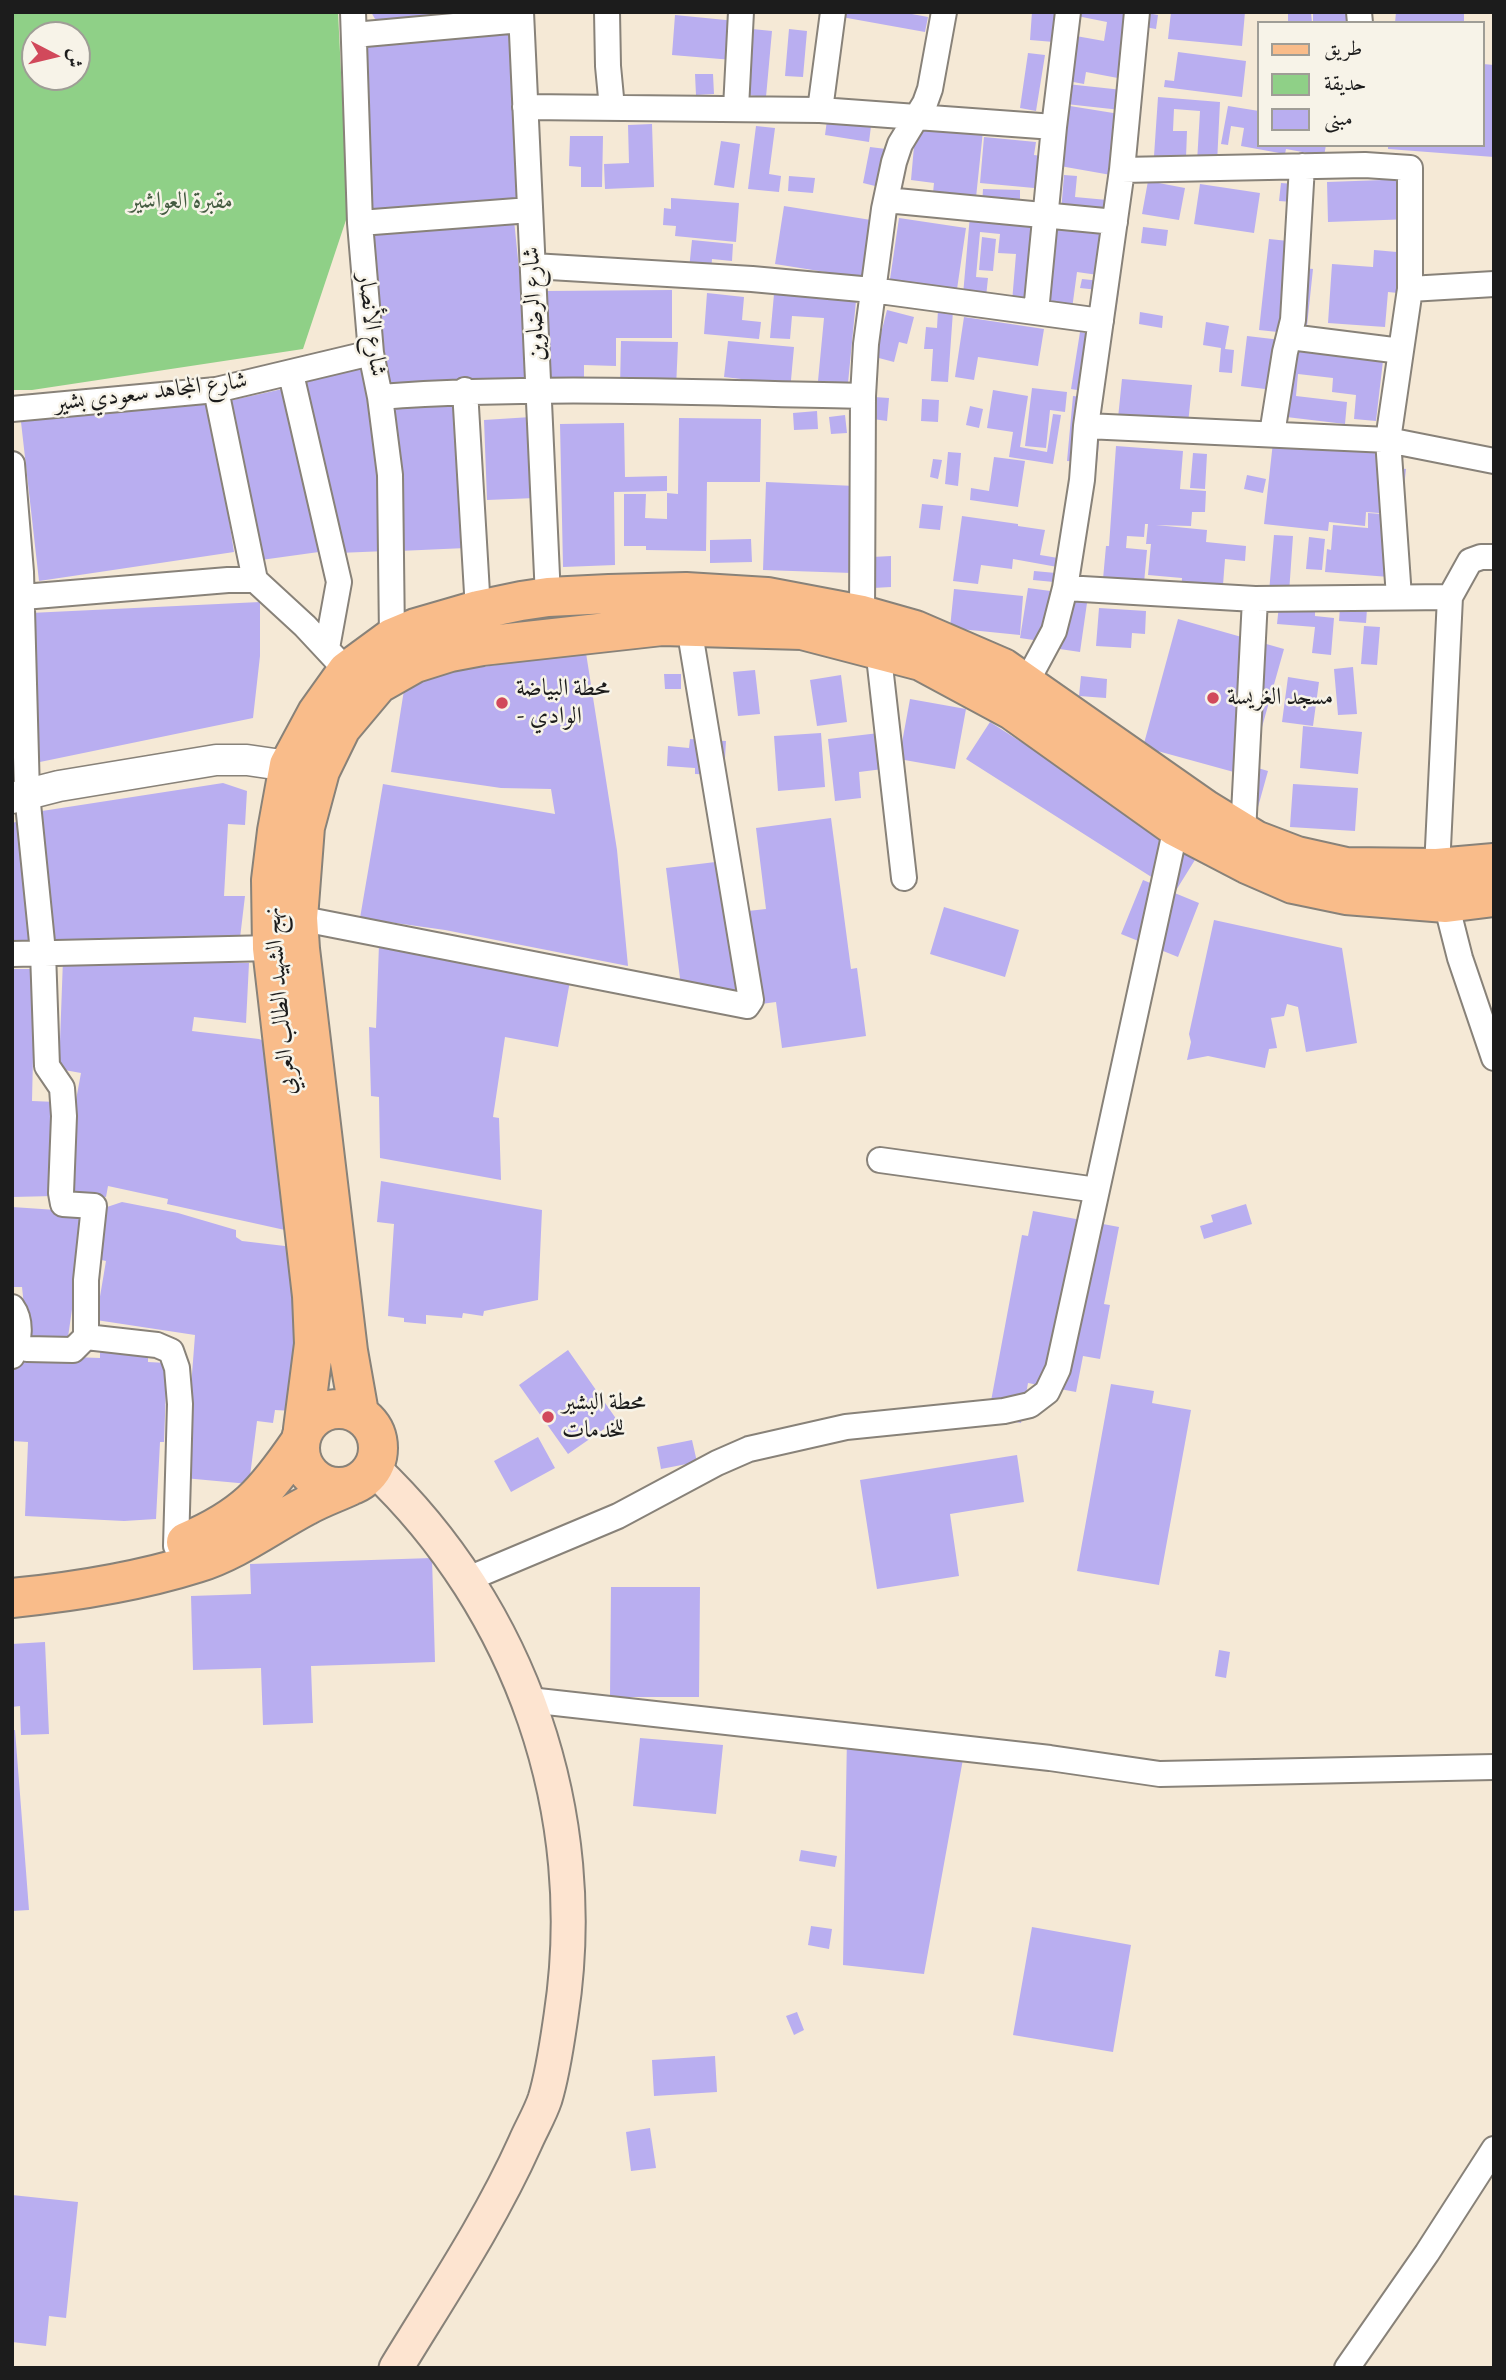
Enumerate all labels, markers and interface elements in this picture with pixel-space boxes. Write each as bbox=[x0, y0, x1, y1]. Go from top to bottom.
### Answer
north arrow bbox=[21, 21, 91, 91]
legend bbox=[1258, 21, 1485, 147]
text: طريق bbox=[1324, 34, 1362, 62]
text: ش bbox=[61, 47, 89, 69]
text: حديقة bbox=[1324, 69, 1367, 97]
text: مبنى bbox=[1324, 104, 1353, 132]
park label: مقبرة العواشير bbox=[129, 188, 233, 216]
street label: شارع الرضاوين bbox=[518, 246, 552, 362]
street label: شارع الأنصار bbox=[350, 272, 392, 378]
street label: شارع المجاهد سعودي بشير bbox=[53, 367, 249, 419]
place label: محطة البياضة - الوادي bbox=[516, 675, 610, 731]
place label: مسجد الغريسة bbox=[1227, 684, 1333, 712]
marker: مسجد الغريسة bbox=[1205, 690, 1221, 706]
marker: محطة البياضة - الوادي bbox=[494, 695, 510, 711]
street label: نهج الشهيد الطالب العربي bbox=[258, 906, 304, 1096]
place label: محطة البشير للخدمات bbox=[562, 1389, 646, 1445]
marker: محطة البشير للخدمات bbox=[540, 1409, 556, 1425]

